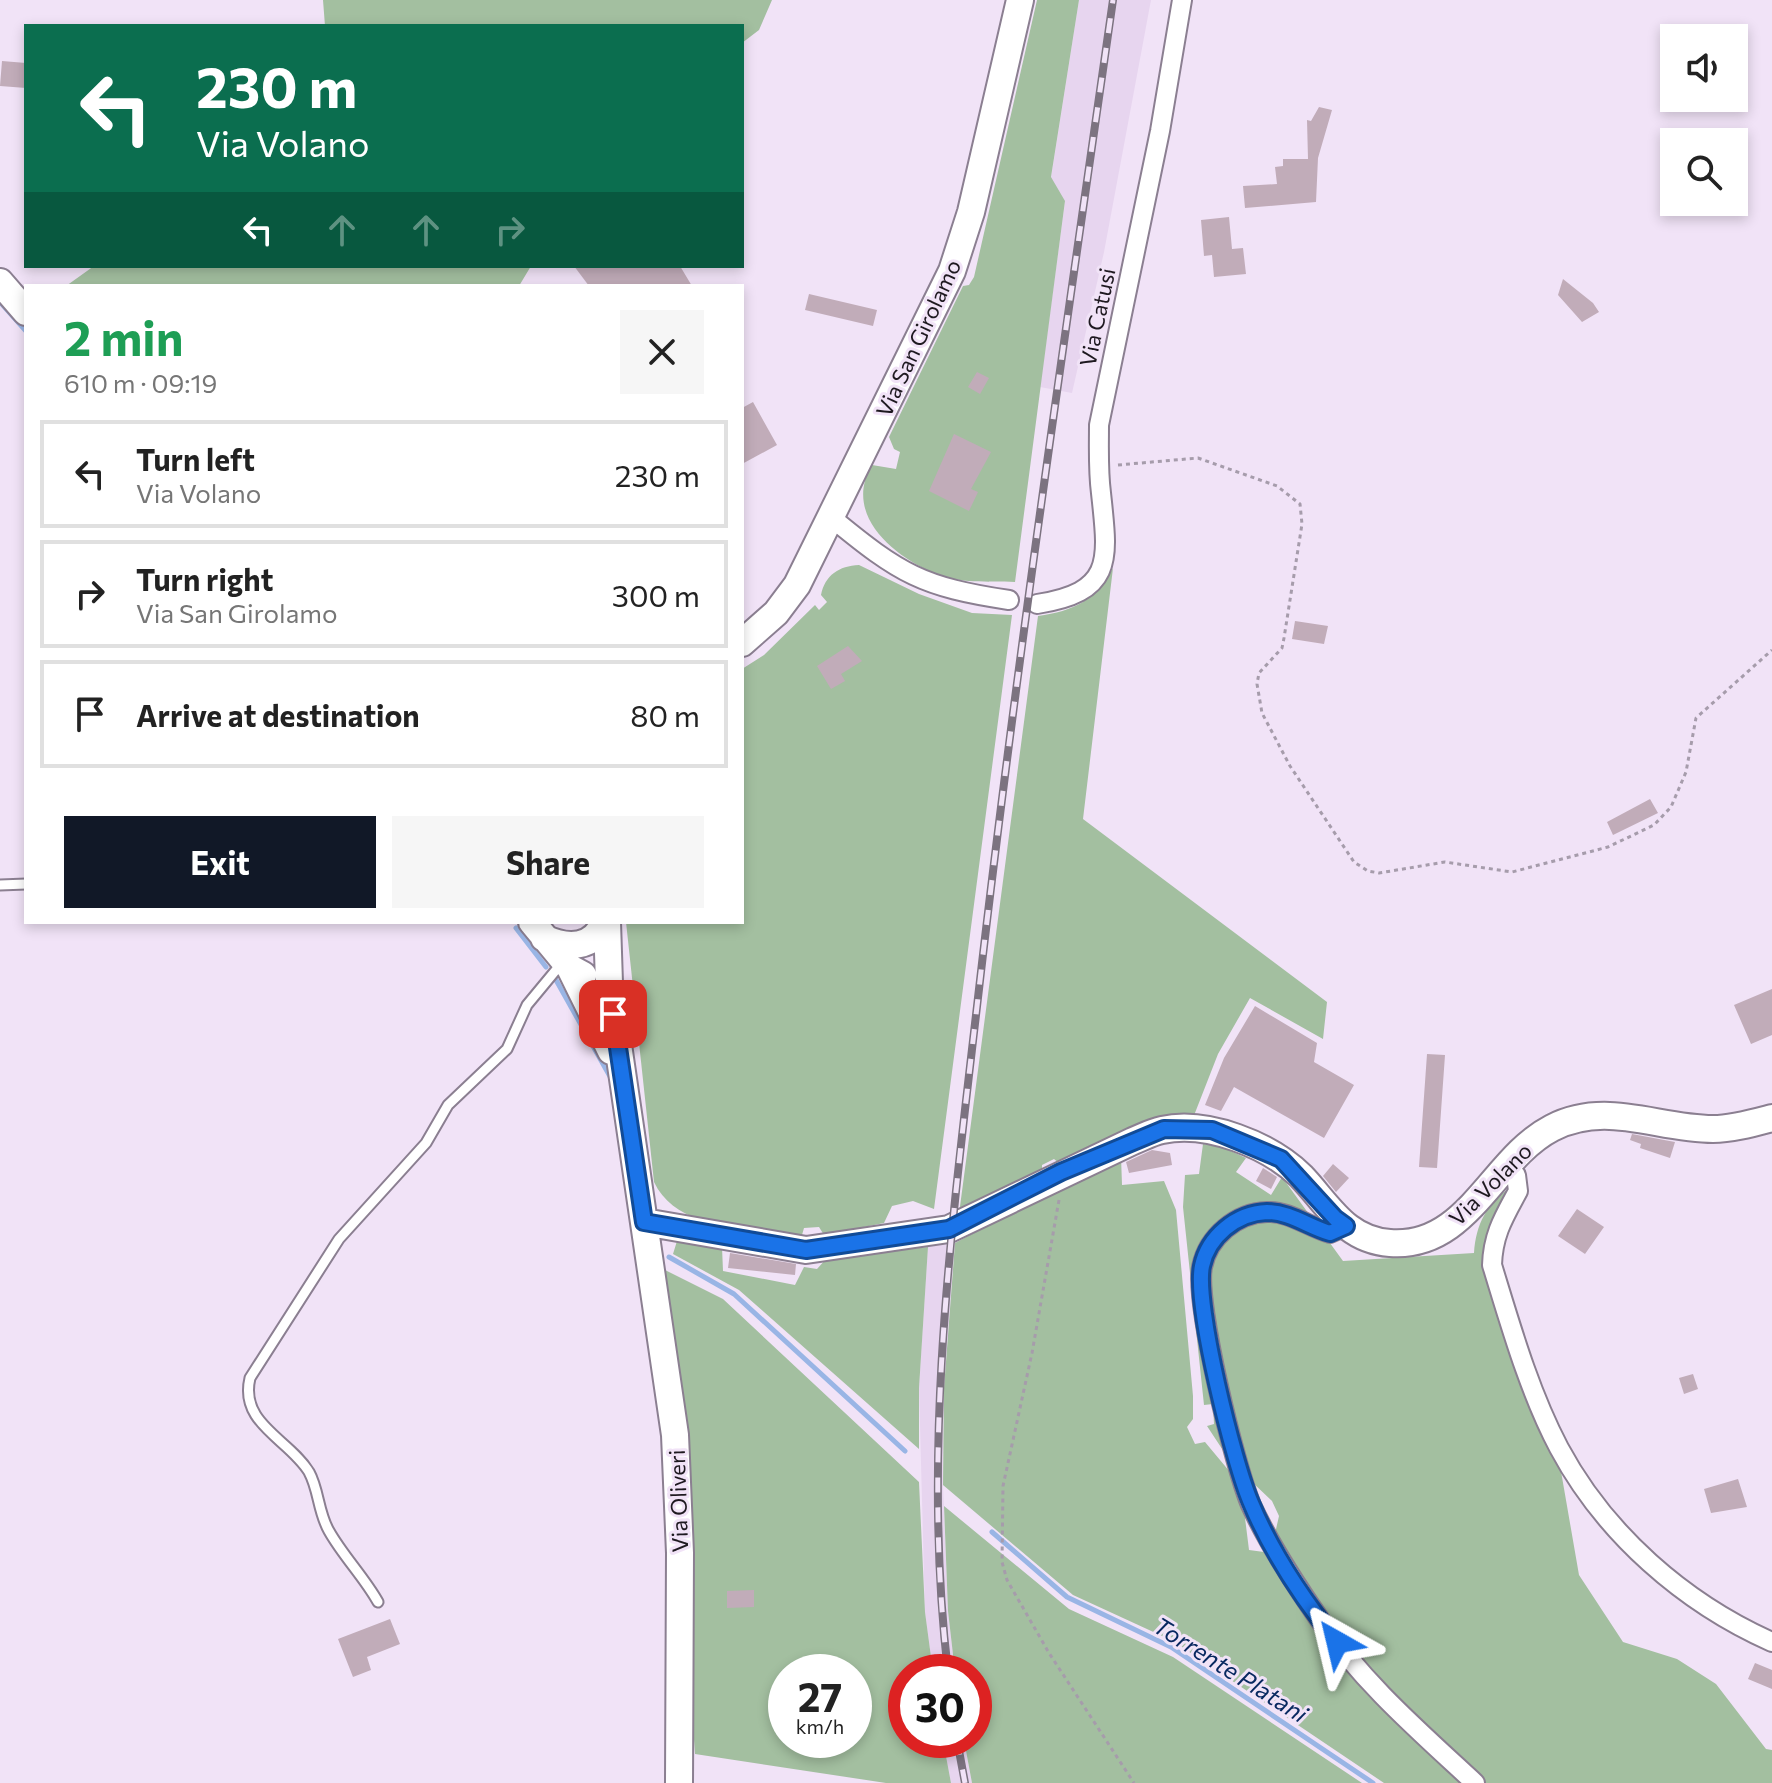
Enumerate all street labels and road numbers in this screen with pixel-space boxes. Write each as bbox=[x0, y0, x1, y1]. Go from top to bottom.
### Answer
street label: Via San Girolamo bbox=[870, 255, 966, 421]
street label: Via Catusi bbox=[1073, 265, 1121, 369]
street label: Via Volano bbox=[1443, 1137, 1537, 1231]
street label: Via Oliveri bbox=[663, 1449, 693, 1553]

